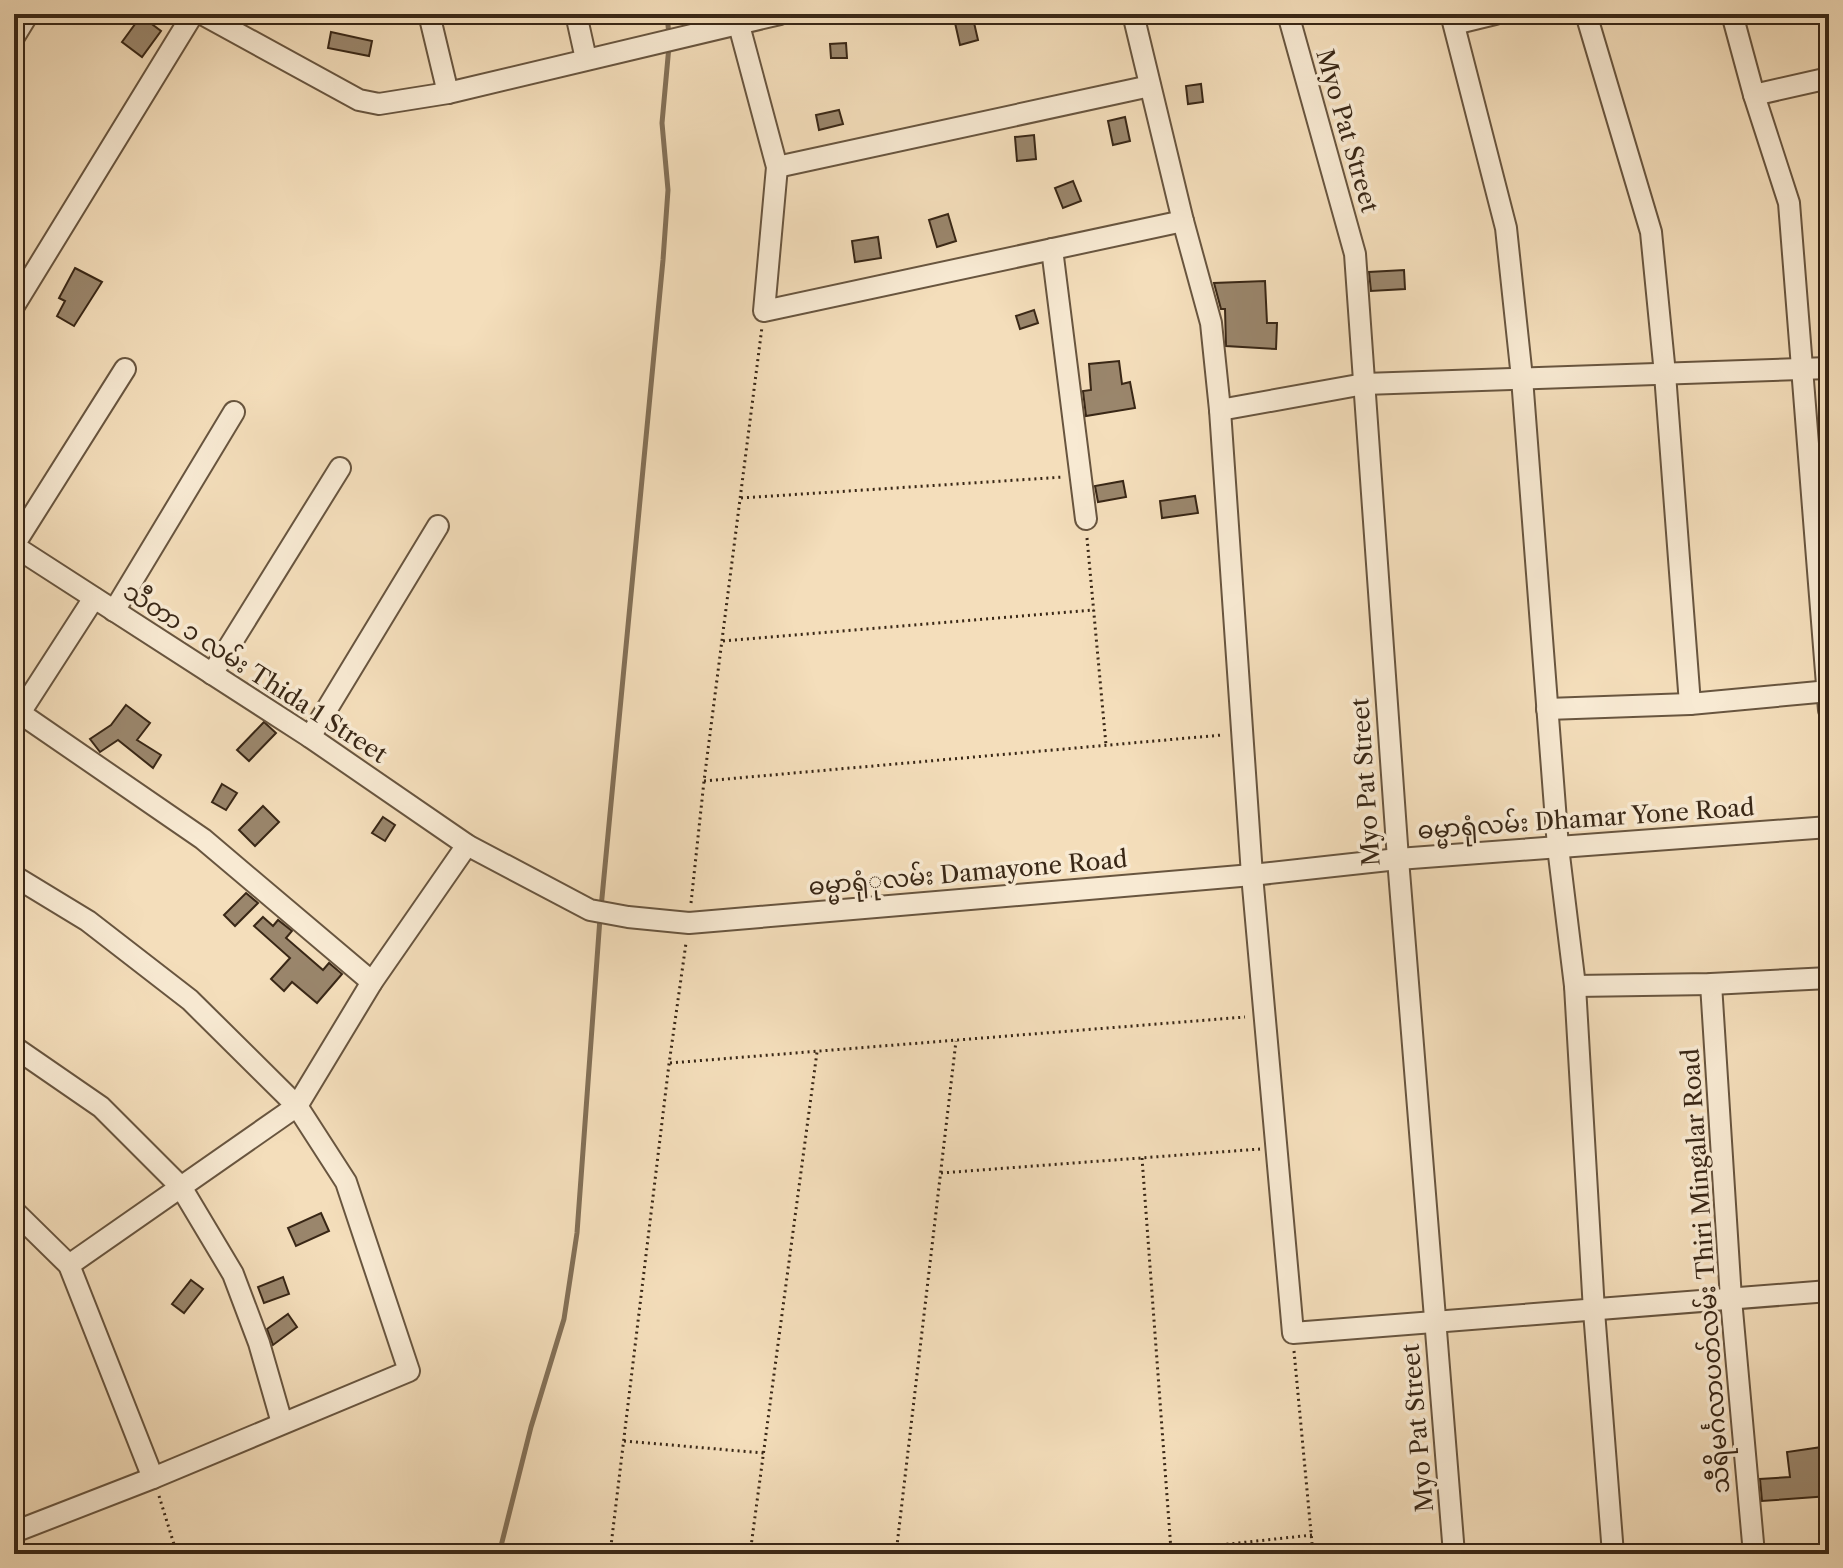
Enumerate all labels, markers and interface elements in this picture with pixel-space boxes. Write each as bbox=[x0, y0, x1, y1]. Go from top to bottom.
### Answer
street label: Myo Pat Street bbox=[1310, 46, 1385, 216]
street label: သီတာ ၁ လမ်း Thida 1 Street bbox=[118, 575, 394, 769]
street label: Myo Pat Street bbox=[1345, 696, 1386, 867]
street label: ဓမ္မာရုံလမ်း Dhamar Yone Road bbox=[1416, 791, 1756, 850]
street label: ဓမ္မာရုံုလမ်း Damayone Road bbox=[807, 843, 1129, 906]
street label: သီရိမင်္ဂလာပတ်လမ်း Thiri Mingalar Road bbox=[1674, 1047, 1741, 1495]
street label: Myo Pat Street bbox=[1396, 1342, 1439, 1513]

